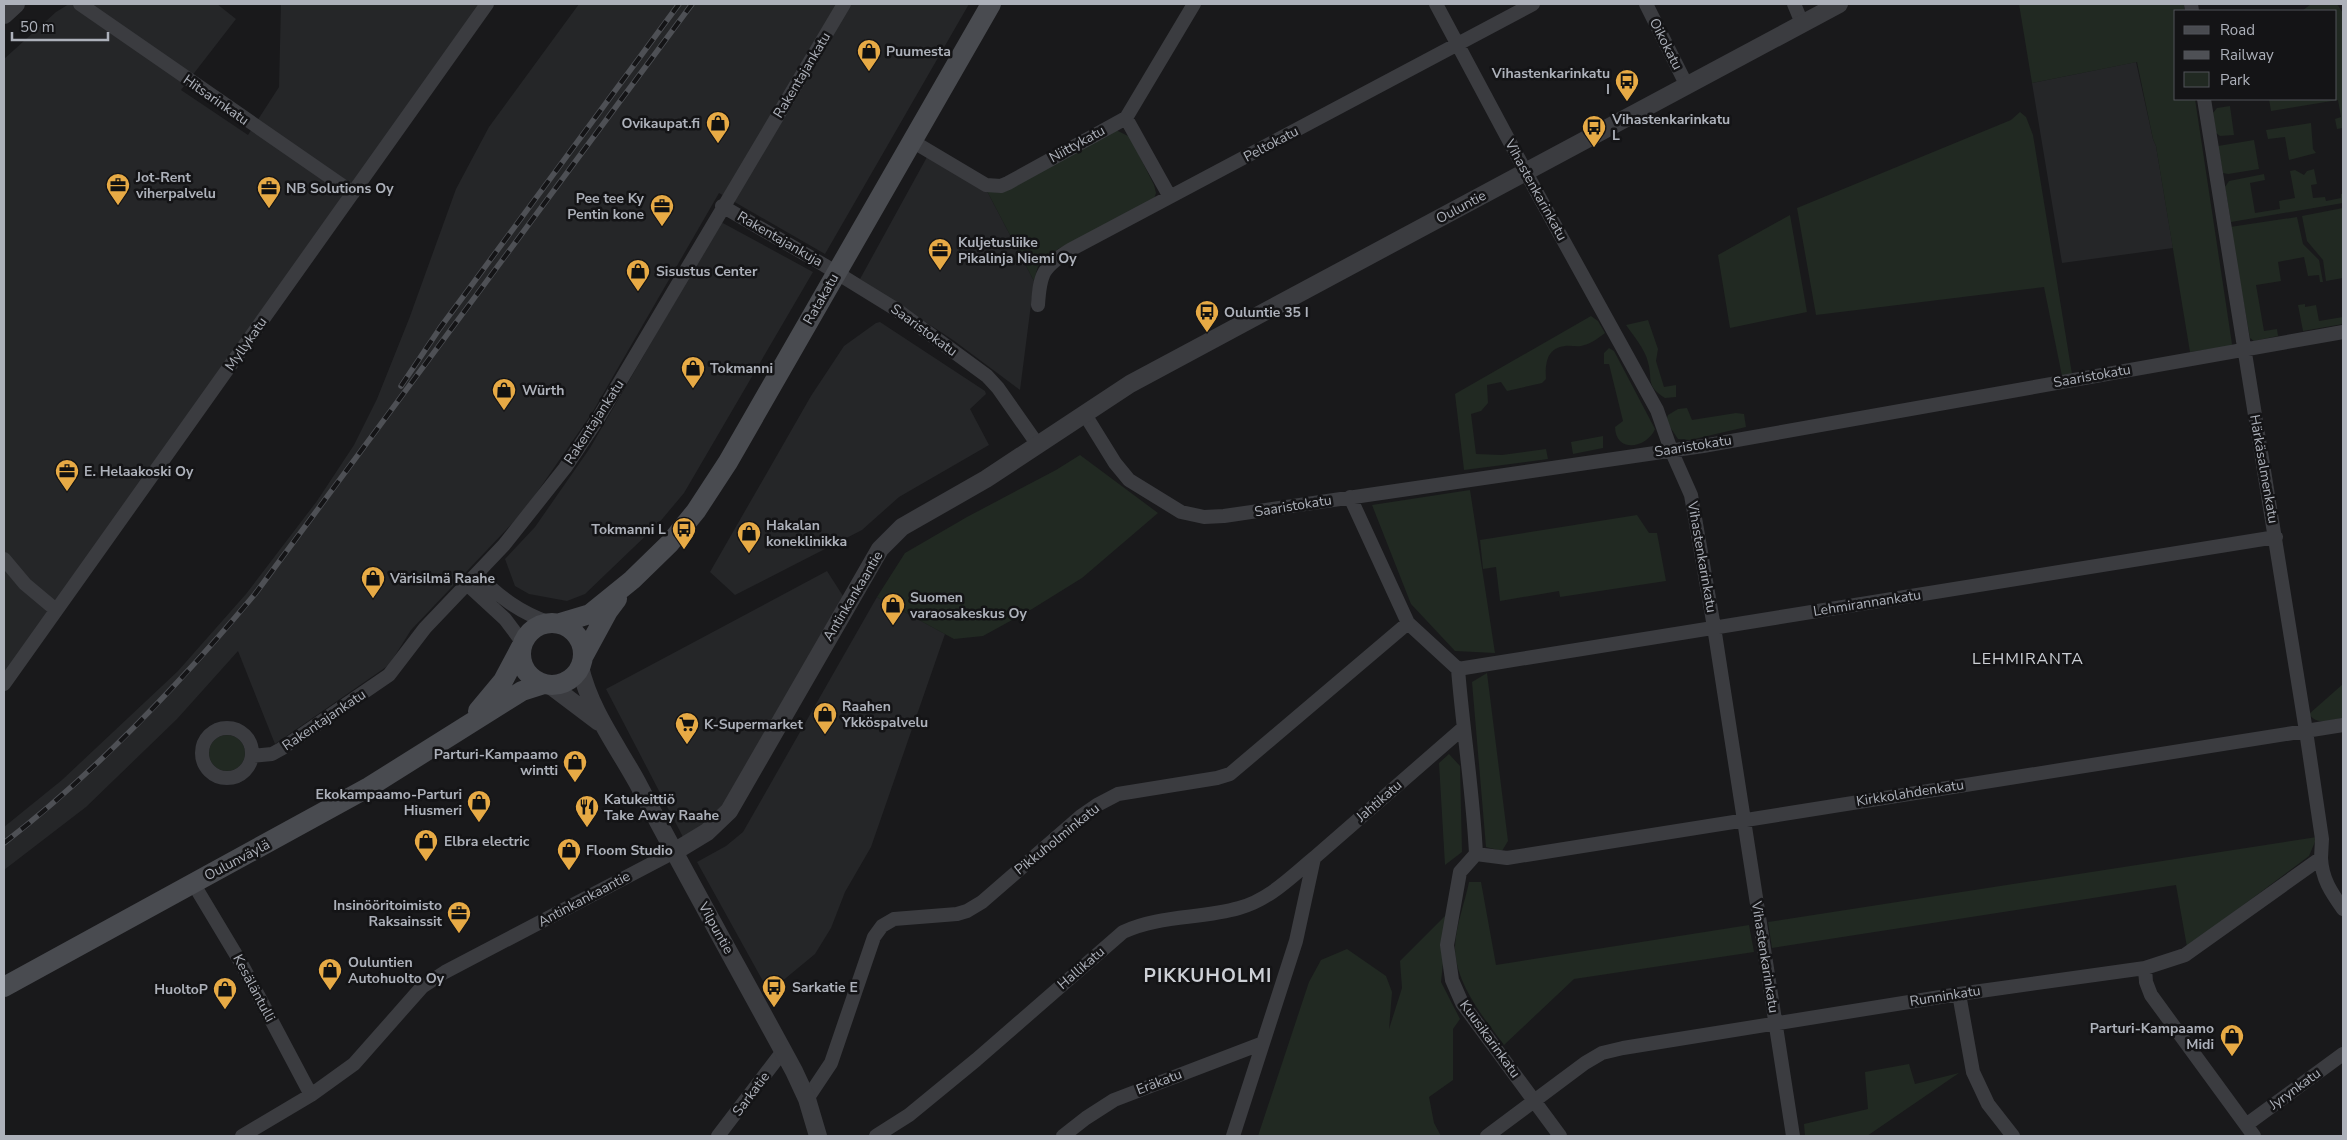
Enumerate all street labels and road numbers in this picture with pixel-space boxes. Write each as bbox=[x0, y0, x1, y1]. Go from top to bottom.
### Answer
street label: Oikokatu bbox=[1645, 15, 1687, 73]
street label: Rakentajankatu bbox=[769, 28, 835, 122]
street label: Hitsarinkatu bbox=[179, 70, 253, 130]
street label: Niittykatu bbox=[1046, 121, 1108, 167]
street label: Peltokatu bbox=[1240, 122, 1302, 166]
street label: Vihastenkarinkatu bbox=[1500, 135, 1572, 244]
street label: Ouluntie bbox=[1433, 186, 1489, 228]
street label: Rakentajankuja bbox=[734, 207, 826, 271]
street label: Ratakatu bbox=[799, 270, 843, 328]
street label: Saaristokatu bbox=[887, 299, 961, 361]
street label: Myllykatu bbox=[221, 313, 271, 375]
street label: Saaristokatu bbox=[2052, 360, 2132, 392]
street label: Rakentajankatu bbox=[560, 376, 628, 468]
street label: Härkäsalmenkatu bbox=[2245, 413, 2283, 525]
street label: Saaristokatu bbox=[1653, 431, 1733, 461]
street label: Saaristokatu bbox=[1253, 491, 1333, 521]
street label: Vihastenkarinkatu bbox=[1683, 499, 1721, 614]
street label: Antinkankaantie bbox=[819, 547, 887, 645]
street label: Lehmirannankatu bbox=[1812, 585, 1922, 621]
street label: Rakentajankatu bbox=[278, 685, 370, 755]
street label: Kirkkolahdenkatu bbox=[1855, 775, 1965, 811]
street label: Jahtikatu bbox=[1351, 776, 1406, 827]
street label: Pikkuholminkatu bbox=[1011, 799, 1103, 879]
street label: Oulunväylä bbox=[201, 835, 273, 885]
street label: Antinkankaantie bbox=[535, 867, 633, 931]
street label: Vilpuntie bbox=[693, 898, 738, 957]
street label: Vihastenkarinkatu bbox=[1747, 899, 1783, 1014]
street label: Hallikatu bbox=[1053, 942, 1109, 994]
street label: Kesäläntulli bbox=[228, 951, 280, 1025]
street label: Runninkatu bbox=[1908, 981, 1982, 1011]
street label: Kuusikarinkatu bbox=[1455, 996, 1525, 1082]
street label: Jyrynkatu bbox=[2265, 1064, 2325, 1115]
street label: Eräkatu bbox=[1133, 1065, 1185, 1099]
street label: Sarkatie bbox=[728, 1068, 774, 1120]

